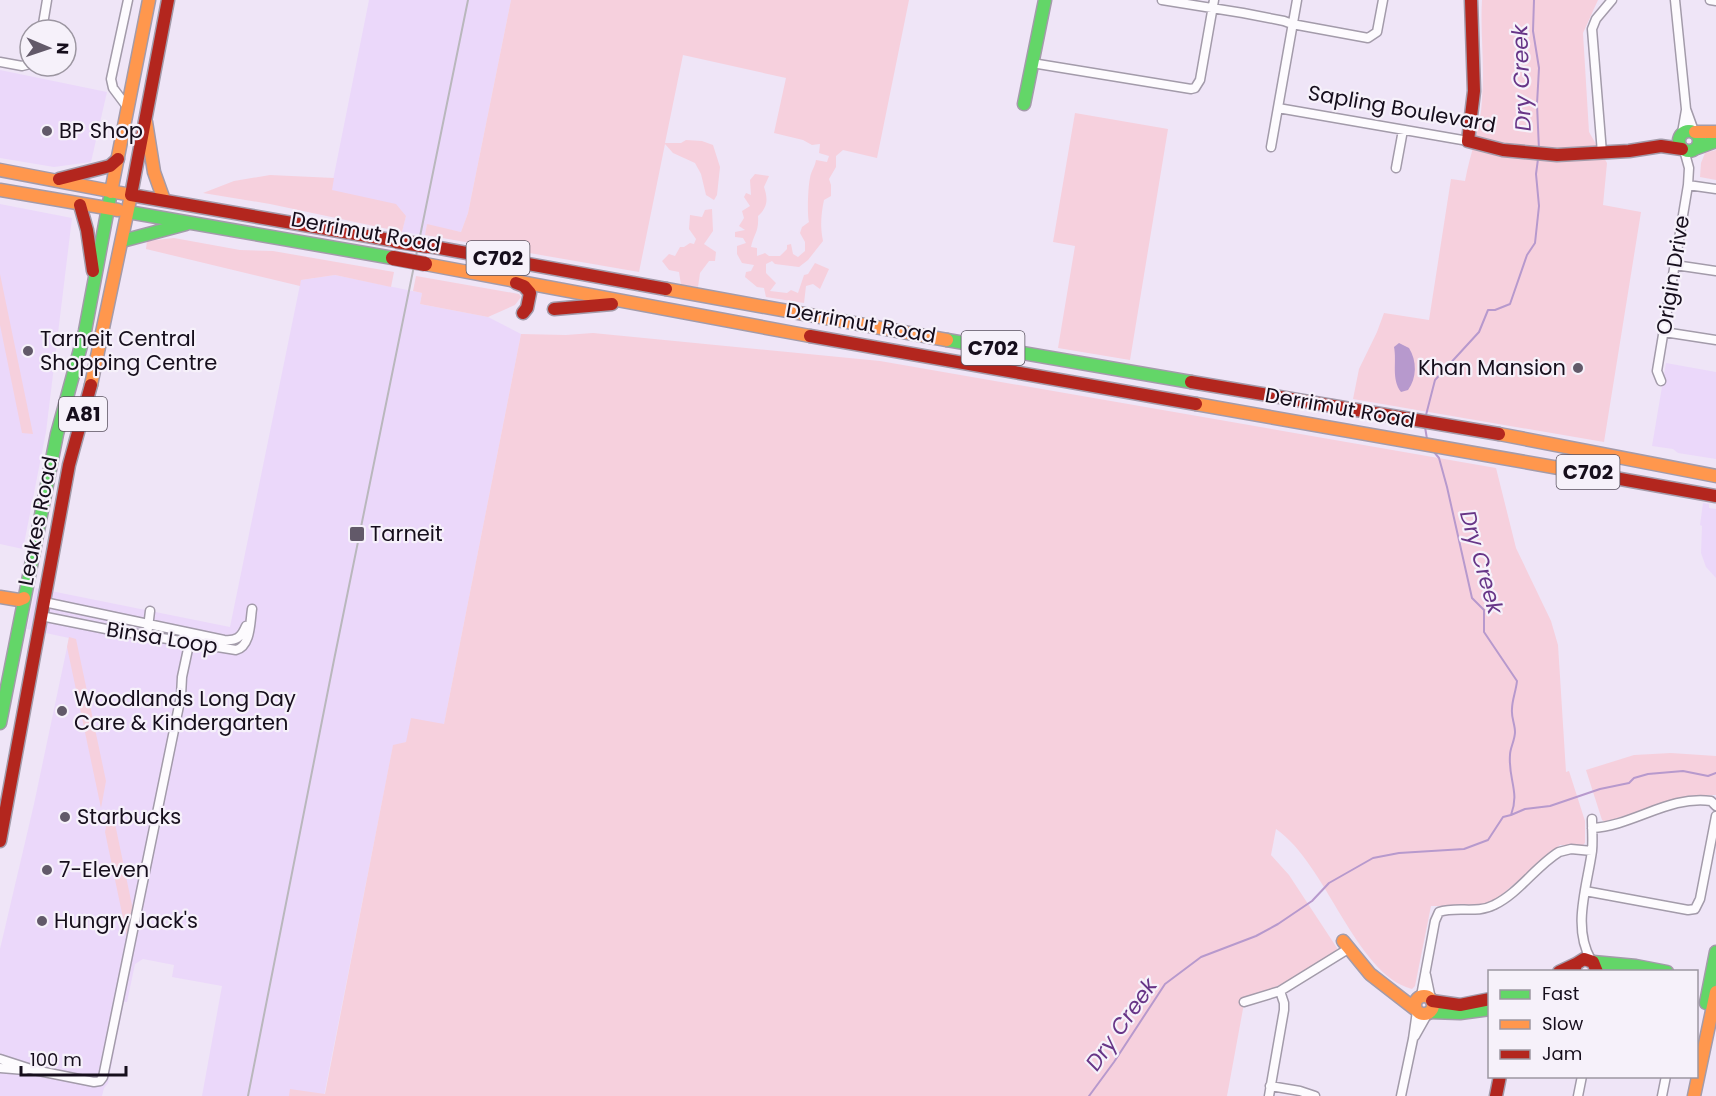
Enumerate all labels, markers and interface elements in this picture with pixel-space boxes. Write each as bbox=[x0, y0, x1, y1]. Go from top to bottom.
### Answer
north arrow bbox=[18, 18, 78, 78]
water label: Dry Creek bbox=[1504, 23, 1539, 132]
text: N bbox=[51, 42, 74, 55]
street label: Sapling Boulevard bbox=[1306, 78, 1498, 139]
place label: BP Shop bbox=[59, 116, 143, 145]
marker: BP Shop bbox=[40, 124, 54, 138]
street label: Derrimut Road bbox=[289, 204, 443, 259]
street label: Origin Drive bbox=[1649, 213, 1696, 337]
road number: C702 bbox=[466, 241, 530, 275]
street label: Derrimut Road bbox=[784, 295, 938, 350]
place label: Tarneit Central Shopping Centre bbox=[40, 324, 217, 377]
road number: C702 bbox=[962, 331, 1024, 365]
marker: Tarneit Central Shopping Centre bbox=[21, 344, 35, 358]
place label: Khan Mansion bbox=[1418, 353, 1566, 382]
marker: Khan Mansion bbox=[1571, 361, 1585, 375]
street label: Derrimut Road bbox=[1263, 380, 1417, 435]
road number: A81 bbox=[59, 397, 107, 431]
street label: Leakes Road bbox=[11, 454, 64, 588]
road number: C702 bbox=[1556, 455, 1620, 489]
water label: Dry Creek bbox=[1452, 507, 1512, 619]
place label: Tarneit bbox=[370, 519, 443, 548]
marker: Tarneit bbox=[348, 525, 366, 543]
street label: Binsa Loop bbox=[104, 614, 220, 661]
place label: Woodlands Long Day Care & Kindergarten bbox=[74, 684, 296, 737]
marker: Woodlands Long Day Care & Kindergarten bbox=[55, 704, 69, 718]
place label: Starbucks bbox=[77, 802, 181, 831]
marker: Starbucks bbox=[58, 810, 72, 824]
place label: 7-Eleven bbox=[59, 855, 149, 884]
marker: 7-Eleven bbox=[40, 863, 54, 877]
place label: Hungry Jack's bbox=[54, 906, 198, 935]
marker: Hungry Jack's bbox=[35, 914, 49, 928]
water label: Dry Creek bbox=[1078, 970, 1166, 1077]
legend bbox=[1488, 970, 1698, 1078]
text: Fast bbox=[1542, 981, 1579, 1006]
text: Slow bbox=[1542, 1011, 1584, 1036]
scale bar bbox=[21, 1039, 126, 1077]
text: Jam bbox=[1542, 1041, 1582, 1066]
text: 100 m bbox=[30, 1047, 82, 1072]

